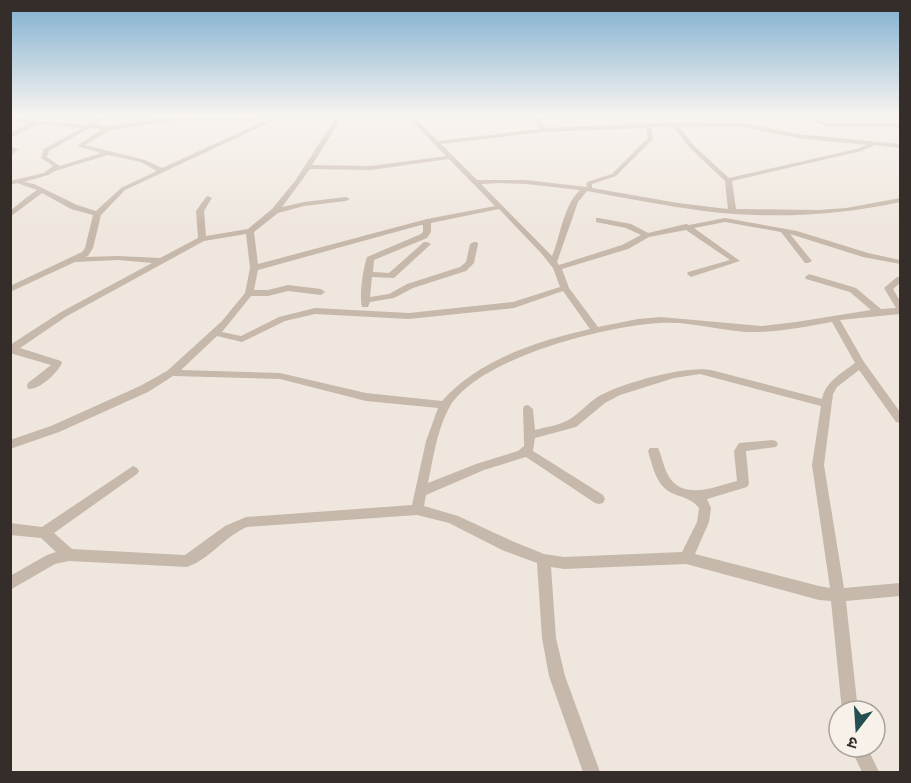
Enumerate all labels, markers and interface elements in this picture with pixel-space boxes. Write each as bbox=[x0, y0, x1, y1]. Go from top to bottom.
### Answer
north arrow bbox=[827, 699, 887, 759]
text: उ bbox=[845, 731, 860, 753]

